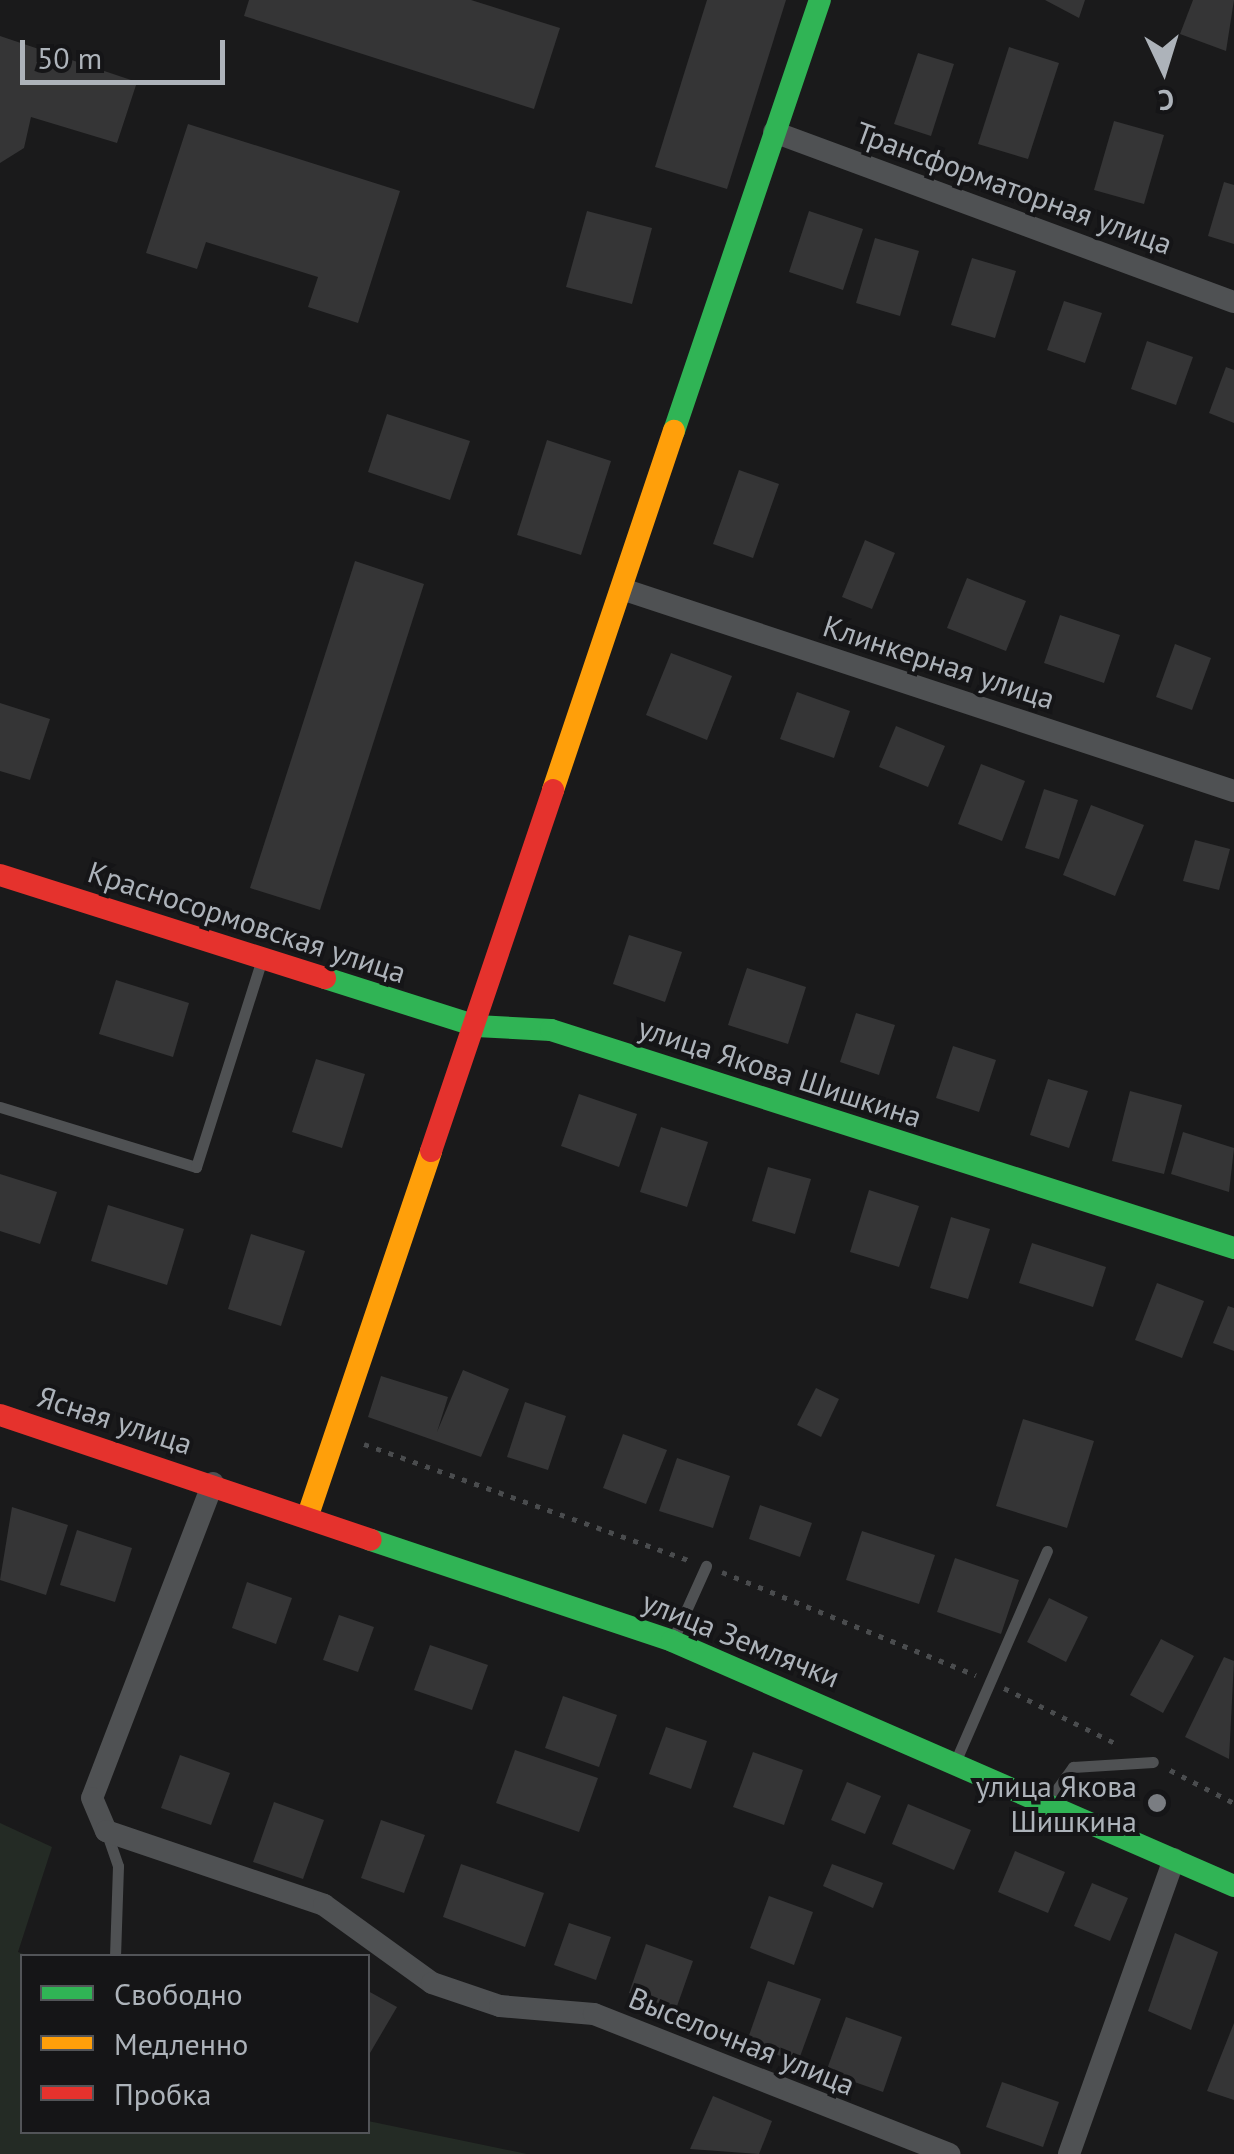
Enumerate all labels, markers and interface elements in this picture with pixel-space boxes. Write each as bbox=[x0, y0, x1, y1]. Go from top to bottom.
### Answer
scale bar bbox=[25, 20, 230, 82]
north arrow bbox=[1114, 20, 1214, 120]
text: 50 m bbox=[37, 38, 102, 77]
text: С bbox=[1157, 81, 1175, 119]
street label: Трансформаторная улица bbox=[851, 114, 1177, 262]
street label: Клинкерная улица bbox=[819, 608, 1059, 716]
street label: Красносормовская улица bbox=[84, 854, 410, 990]
street label: улица Якова Шишкина bbox=[634, 1009, 926, 1135]
street label: Ясная улица bbox=[33, 1378, 197, 1462]
street label: улица Землячки bbox=[637, 1583, 845, 1695]
place label: улица Якова Шишкина bbox=[976, 1768, 1137, 1838]
marker: улица Якова Шишкина bbox=[1146, 1792, 1168, 1814]
legend bbox=[20, 1954, 370, 2134]
text: Свободно bbox=[114, 1974, 243, 2013]
street label: Выселочная улица bbox=[624, 1979, 860, 2103]
text: Медленно bbox=[114, 2024, 248, 2063]
text: Пробка bbox=[114, 2074, 211, 2113]

